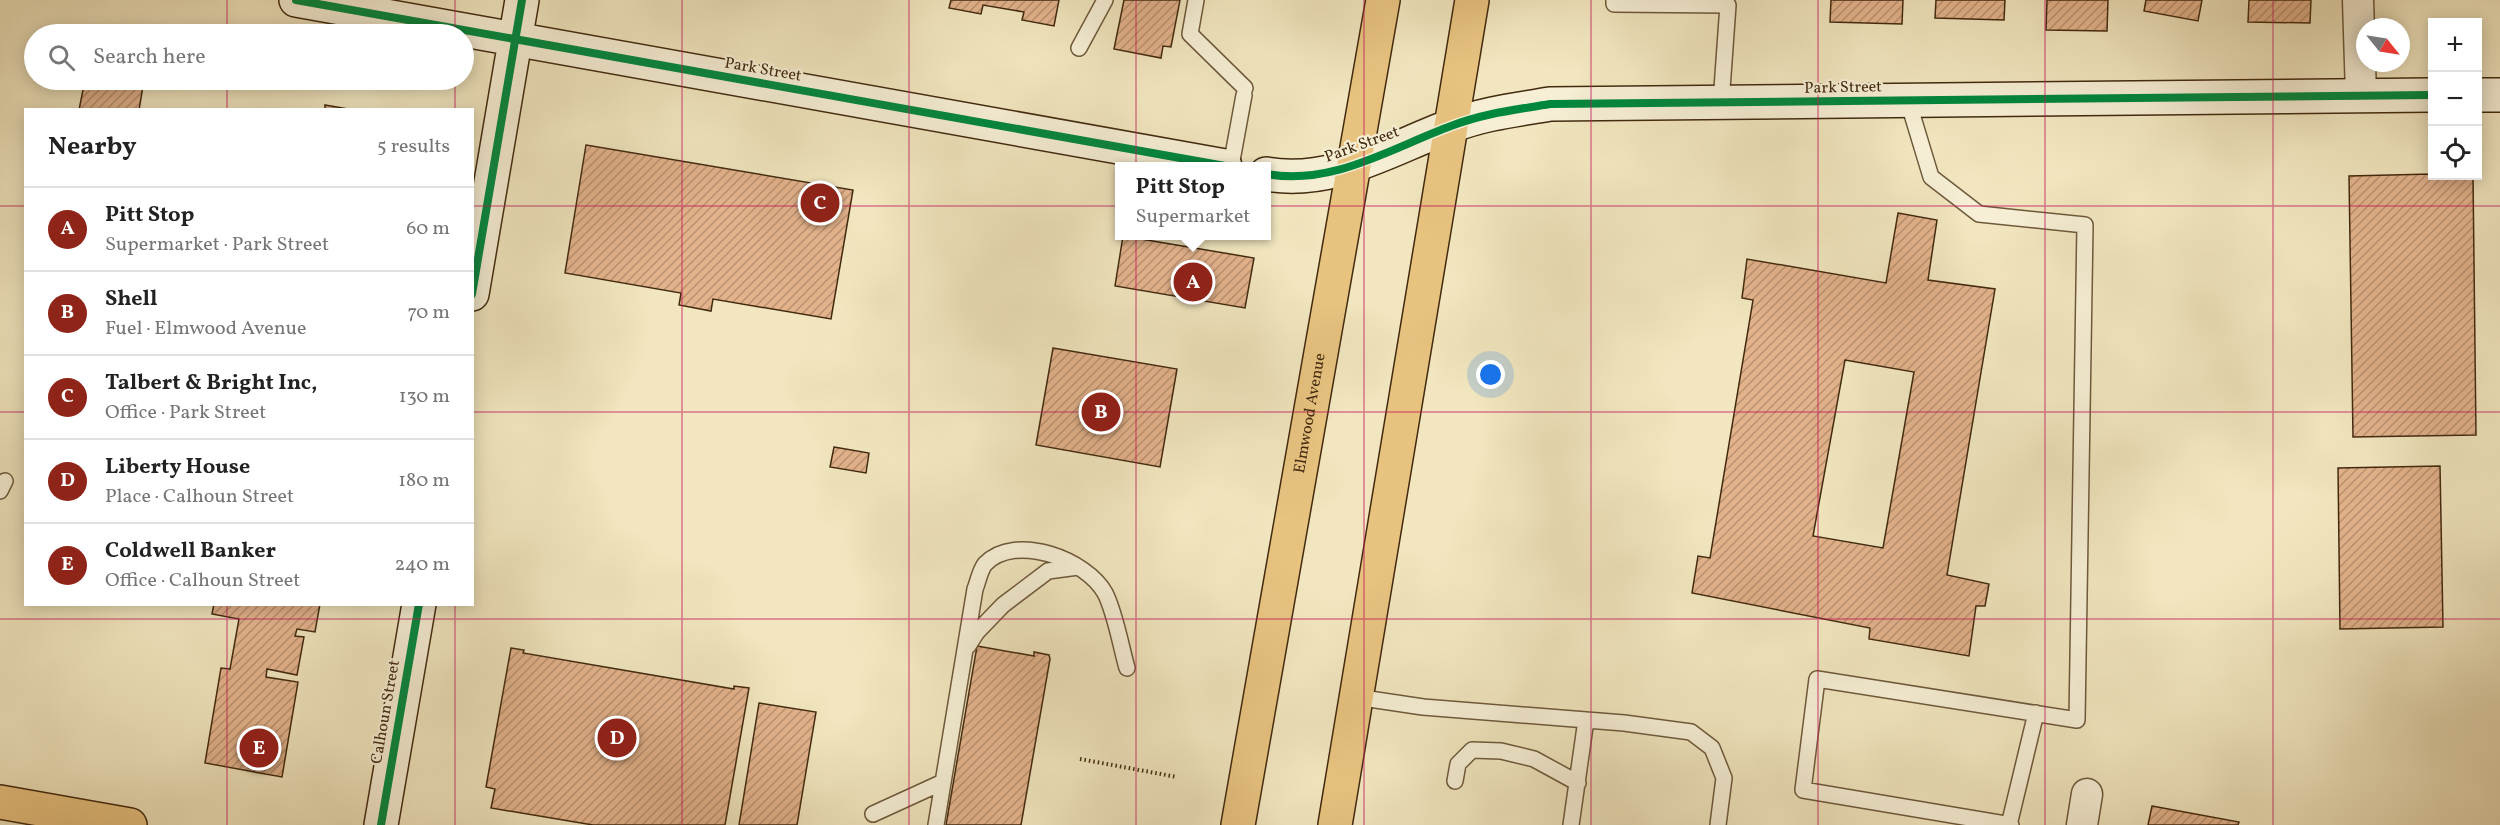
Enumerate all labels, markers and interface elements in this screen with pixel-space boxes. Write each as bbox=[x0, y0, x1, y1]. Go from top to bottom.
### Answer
north arrow bbox=[2356, 18, 2410, 72]
map controls bbox=[2428, 18, 2482, 180]
button: + bbox=[2428, 18, 2482, 72]
search box bbox=[24, 24, 474, 90]
icon: search bbox=[45, 41, 78, 74]
text: Search here bbox=[93, 42, 206, 73]
street label: Park Street bbox=[723, 52, 804, 88]
button: − bbox=[2428, 72, 2482, 126]
street label: Park Street bbox=[1804, 76, 1882, 100]
street label: Park Street bbox=[1322, 121, 1403, 169]
button: locate bbox=[2428, 126, 2482, 180]
text: Nearby bbox=[48, 129, 137, 165]
text: 5 results bbox=[377, 133, 450, 161]
popup bbox=[1115, 162, 1271, 240]
text: Pitt Stop bbox=[1136, 172, 1225, 203]
pin: C bbox=[800, 180, 840, 226]
text: Pitt Stop bbox=[105, 200, 194, 231]
text: Supermarket bbox=[1136, 203, 1250, 231]
text: A bbox=[60, 215, 75, 243]
text: 60 m bbox=[406, 215, 450, 243]
text: Supermarket · Park Street bbox=[105, 231, 329, 259]
pin: A bbox=[1174, 260, 1212, 304]
text: Shell bbox=[105, 284, 157, 315]
text: B bbox=[61, 299, 74, 327]
text: 70 m bbox=[407, 299, 450, 327]
text: Fuel · Elmwood Avenue bbox=[105, 315, 306, 343]
street label: Elmwood Avenue bbox=[1289, 351, 1332, 475]
your location bbox=[1476, 360, 1505, 389]
text: Talbert & Bright Inc, bbox=[105, 368, 317, 399]
text: C bbox=[61, 383, 74, 411]
text: 130 m bbox=[399, 383, 450, 411]
pin: B bbox=[1082, 390, 1120, 434]
text: Office · Park Street bbox=[105, 399, 266, 427]
text: Liberty House bbox=[105, 452, 250, 483]
text: D bbox=[60, 467, 75, 495]
text: 180 m bbox=[398, 467, 450, 495]
text: Place · Calhoun Street bbox=[105, 483, 294, 511]
text: Coldwell Banker bbox=[105, 536, 276, 567]
text: E bbox=[61, 551, 74, 579]
text: 240 m bbox=[395, 551, 450, 579]
text: Office · Calhoun Street bbox=[105, 567, 300, 595]
street label: Calhoun Street bbox=[366, 658, 406, 766]
pin: D bbox=[598, 716, 636, 760]
pin: E bbox=[240, 726, 278, 771]

